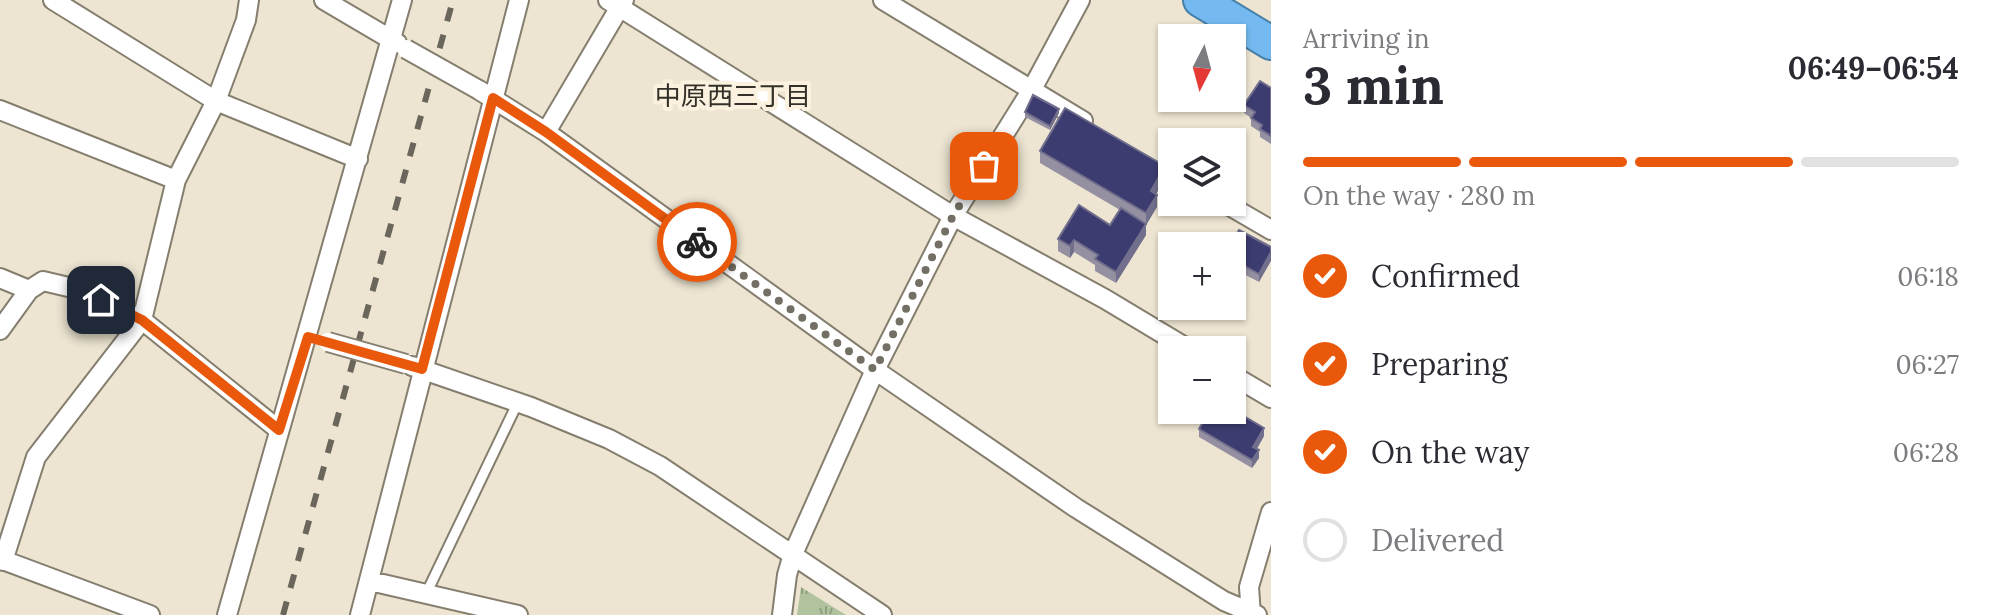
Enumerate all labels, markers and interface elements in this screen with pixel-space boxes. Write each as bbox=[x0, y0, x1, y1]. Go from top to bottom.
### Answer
text: Arriving in bbox=[1303, 22, 1430, 55]
north arrow bbox=[1158, 24, 1246, 112]
map controls bbox=[1158, 24, 1246, 424]
text: 06:49–06:54 bbox=[1788, 49, 1959, 87]
text: 3 min bbox=[1303, 52, 1444, 118]
district label: 中原西三丁目 bbox=[655, 79, 811, 112]
button: layers bbox=[1158, 128, 1246, 216]
pin bbox=[950, 132, 1018, 200]
icon: bag bbox=[962, 144, 1006, 188]
text: On the way · 280 m bbox=[1303, 179, 1535, 212]
courier bbox=[657, 202, 737, 282]
icon: bike bbox=[675, 220, 719, 264]
button: + bbox=[1158, 232, 1246, 320]
icon: check bbox=[1303, 254, 1347, 298]
text: Confirmed bbox=[1371, 257, 1520, 295]
text: 06:18 bbox=[1897, 260, 1959, 293]
pin bbox=[67, 266, 135, 334]
icon: home bbox=[79, 278, 123, 322]
button: − bbox=[1158, 336, 1246, 424]
icon: check bbox=[1303, 342, 1347, 386]
text: Preparing bbox=[1371, 345, 1508, 383]
text: 06:27 bbox=[1895, 348, 1959, 381]
icon: check bbox=[1303, 430, 1347, 474]
text: On the way bbox=[1371, 433, 1529, 471]
text: 06:28 bbox=[1893, 436, 1959, 469]
text: Delivered bbox=[1371, 521, 1504, 559]

